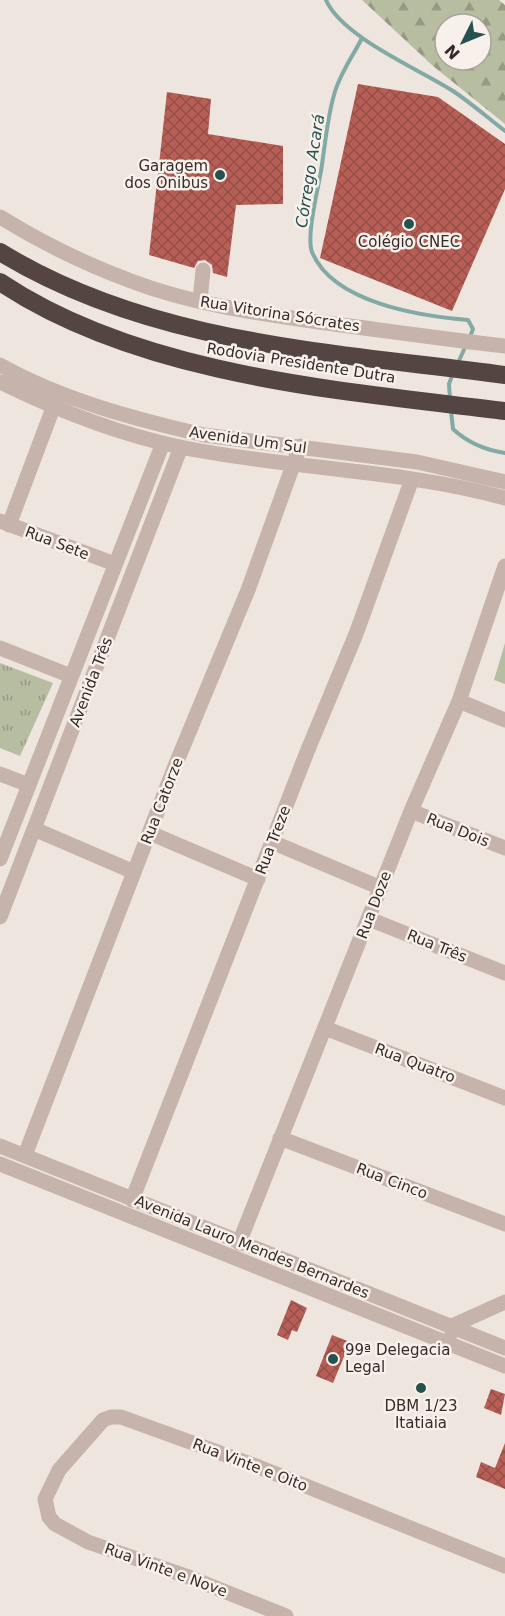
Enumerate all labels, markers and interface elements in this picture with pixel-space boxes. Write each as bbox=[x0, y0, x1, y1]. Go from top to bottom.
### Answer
north arrow bbox=[433, 12, 493, 72]
text: N bbox=[441, 41, 464, 63]
water label: Córrego Acará bbox=[292, 113, 328, 229]
place label: Garagem dos Onibus bbox=[124, 157, 208, 192]
marker: Garagem dos Onibus bbox=[213, 168, 227, 182]
marker: Colégio CNEC bbox=[402, 217, 416, 231]
place label: Colégio CNEC bbox=[358, 233, 460, 251]
street label: Rua Vitorina Sócrates bbox=[199, 292, 361, 336]
street label: Rodovia Presidente Dutra bbox=[205, 339, 397, 387]
street label: Avenida Um Sul bbox=[188, 423, 308, 457]
street label: Rua Sete bbox=[22, 523, 92, 563]
street label: Avenida Três bbox=[66, 634, 116, 729]
street label: Rua Catorze bbox=[137, 755, 187, 847]
street label: Rua Treze bbox=[252, 803, 294, 877]
street label: Rua Dois bbox=[424, 809, 492, 851]
street label: Rua Doze bbox=[353, 869, 395, 941]
street label: Rua Três bbox=[404, 926, 470, 966]
street label: Rua Quatro bbox=[372, 1039, 458, 1087]
street label: Rua Cinco bbox=[354, 1159, 430, 1203]
street label: Avenida Lauro Mendes Bernardes bbox=[132, 1192, 372, 1302]
place label: 99ª Delegacia Legal bbox=[345, 1341, 450, 1376]
marker: 99ª Delegacia Legal bbox=[326, 1352, 340, 1366]
marker: DBM 1/23 Itatiaia bbox=[414, 1381, 428, 1395]
place label: DBM 1/23 Itatiaia bbox=[384, 1397, 458, 1432]
street label: Rua Vinte e Oito bbox=[190, 1435, 310, 1495]
street label: Rua Vinte e Nove bbox=[102, 1539, 230, 1601]

